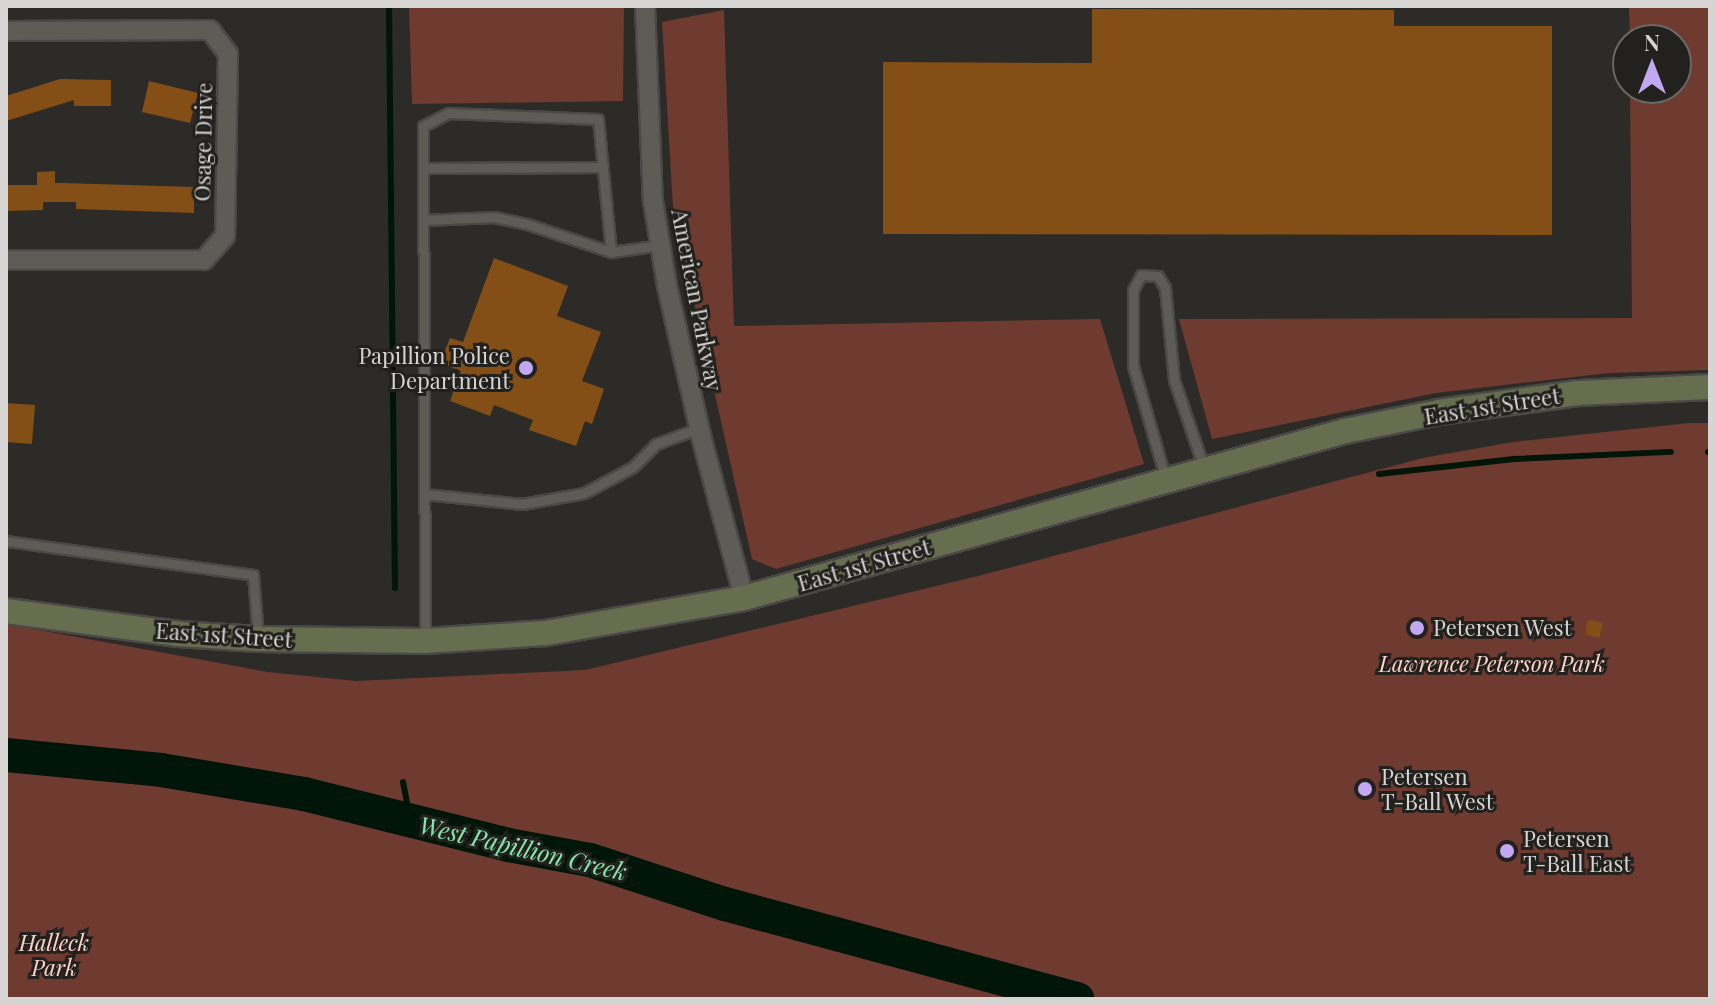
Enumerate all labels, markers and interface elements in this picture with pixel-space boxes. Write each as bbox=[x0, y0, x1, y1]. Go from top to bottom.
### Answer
north arrow bbox=[1612, 24, 1692, 104]
text: N bbox=[1644, 27, 1660, 57]
street label: Osage Drive bbox=[189, 82, 217, 202]
street label: American Parkway bbox=[666, 207, 728, 393]
place label: Papillion Police Department bbox=[358, 342, 510, 394]
marker: Papillion Police Department bbox=[517, 359, 535, 377]
street label: East 1st Street bbox=[1422, 382, 1562, 430]
street label: East 1st Street bbox=[794, 533, 934, 597]
place label: Petersen West bbox=[1433, 615, 1572, 641]
street label: East 1st Street bbox=[154, 617, 294, 653]
marker: Petersen West bbox=[1408, 619, 1426, 637]
park label: Lawrence Peterson Park bbox=[1379, 651, 1605, 677]
place label: Petersen T-Ball West bbox=[1381, 763, 1494, 814]
marker: Petersen T-Ball West bbox=[1356, 780, 1374, 798]
water label: West Papillion Creek bbox=[416, 810, 630, 886]
place label: Petersen T-Ball East bbox=[1523, 825, 1631, 876]
marker: Petersen T-Ball East bbox=[1498, 842, 1516, 860]
park label: Halleck Park bbox=[19, 929, 89, 980]

